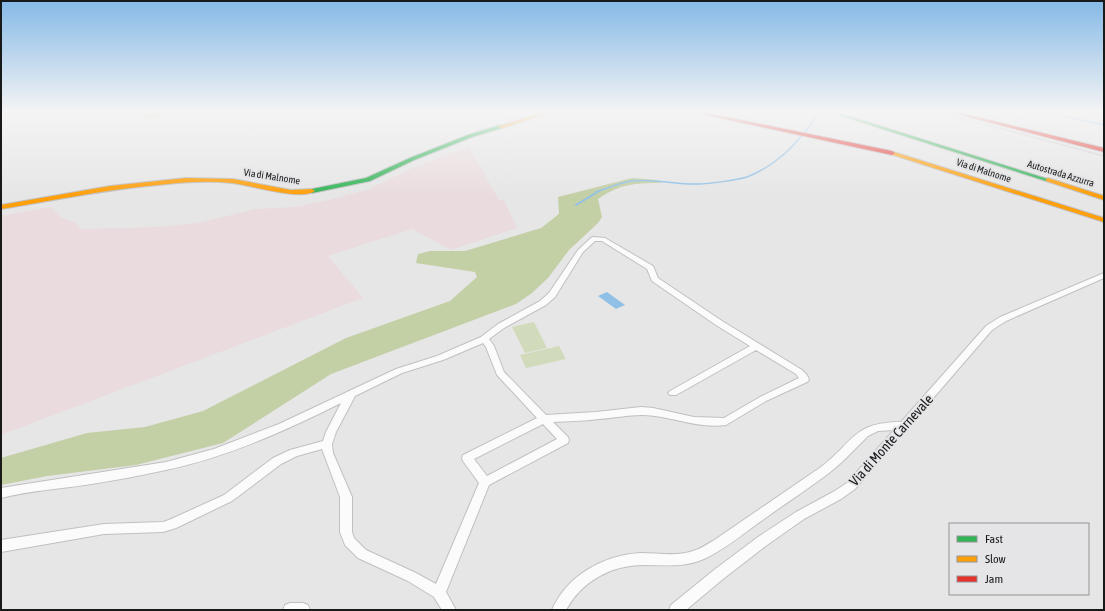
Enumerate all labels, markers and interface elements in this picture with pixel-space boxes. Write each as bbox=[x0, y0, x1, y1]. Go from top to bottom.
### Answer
street label: Via di Malnome bbox=[955, 156, 1013, 185]
street label: Autostrada Azzurra bbox=[1026, 158, 1096, 189]
street label: Via di Malnome bbox=[243, 167, 301, 186]
street label: Via di Monte Carnevale bbox=[846, 391, 936, 489]
legend bbox=[949, 523, 1089, 595]
text: Fast bbox=[985, 532, 1003, 546]
text: Slow bbox=[985, 552, 1006, 566]
text: Jam bbox=[985, 572, 1003, 586]

